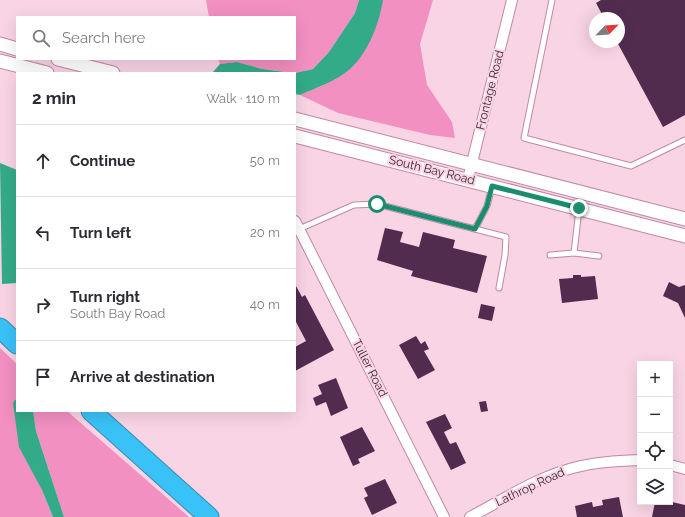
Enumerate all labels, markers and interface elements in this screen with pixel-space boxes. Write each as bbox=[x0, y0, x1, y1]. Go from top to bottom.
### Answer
north arrow bbox=[589, 12, 625, 48]
search box bbox=[16, 16, 296, 60]
icon: search bbox=[30, 27, 52, 49]
text: Search here bbox=[62, 29, 145, 47]
street label: Frontage Road bbox=[473, 49, 507, 131]
text: 2 min bbox=[32, 88, 76, 108]
text: Walk · 110 m bbox=[206, 91, 280, 106]
icon: ahead bbox=[32, 150, 54, 172]
text: Continue bbox=[70, 152, 135, 170]
text: 50 m bbox=[250, 153, 280, 168]
street label: South Bay Road bbox=[388, 153, 476, 187]
route start bbox=[368, 195, 386, 213]
route end bbox=[570, 199, 588, 217]
icon: left bbox=[32, 222, 54, 244]
text: Turn left bbox=[70, 224, 131, 242]
text: 20 m bbox=[250, 225, 280, 240]
text: Turn right bbox=[70, 288, 140, 306]
icon: right bbox=[32, 294, 54, 316]
text: 40 m bbox=[250, 297, 280, 312]
text: South Bay Road bbox=[70, 306, 165, 321]
street label: Tuller Road bbox=[350, 337, 390, 399]
map controls bbox=[637, 361, 673, 505]
button: + bbox=[637, 361, 673, 397]
icon: arrive bbox=[32, 366, 54, 388]
text: Arrive at destination bbox=[70, 368, 215, 386]
button: − bbox=[637, 397, 673, 433]
button: locate bbox=[637, 433, 673, 469]
street label: Lathrop Road bbox=[493, 465, 567, 509]
button: layers bbox=[637, 469, 673, 505]

